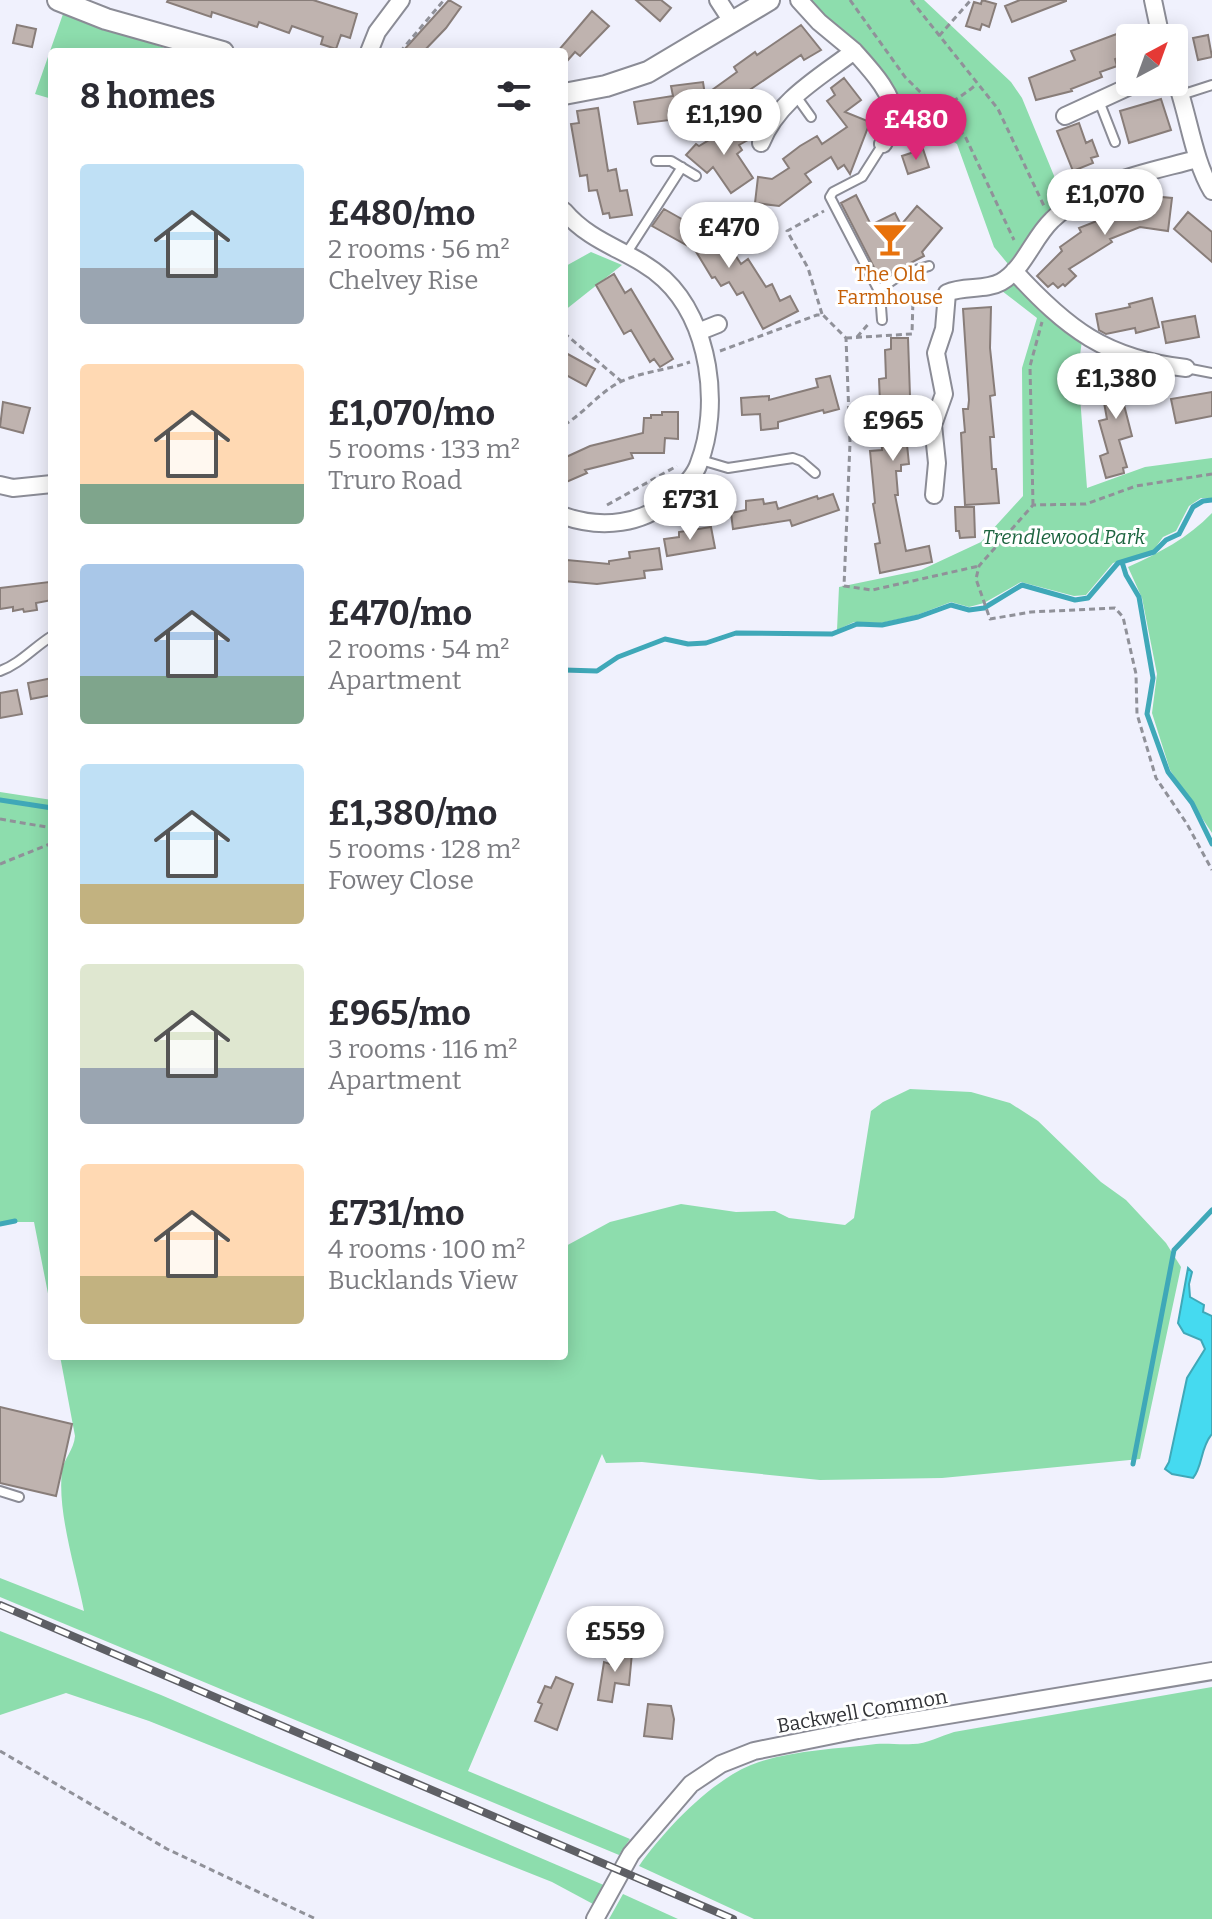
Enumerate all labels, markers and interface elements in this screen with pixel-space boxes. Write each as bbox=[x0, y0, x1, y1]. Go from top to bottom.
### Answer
north arrow bbox=[1116, 24, 1188, 96]
map controls bbox=[1116, 24, 1188, 96]
icon: filters bbox=[492, 74, 536, 118]
text: 8 homes bbox=[80, 76, 216, 117]
pin: £1,190 bbox=[659, 89, 789, 157]
pin: £480 bbox=[869, 94, 963, 162]
text: £1,190 bbox=[685, 99, 763, 130]
text: £480 bbox=[884, 104, 948, 135]
pin: £1,070 bbox=[1040, 169, 1170, 237]
text: £1,070 bbox=[1065, 179, 1145, 210]
text: £480/mo bbox=[328, 193, 475, 234]
icon: home bbox=[144, 196, 240, 292]
pin: £470 bbox=[682, 202, 776, 270]
text: £470 bbox=[698, 212, 760, 243]
bar icon: The Old Farmhouse bbox=[871, 220, 909, 258]
text: 2 rooms · 56 m² bbox=[328, 234, 510, 265]
place label: The Old Farmhouse bbox=[837, 262, 943, 309]
text: Chelvey Rise bbox=[328, 265, 478, 296]
pin: £1,380 bbox=[1051, 353, 1181, 421]
text: £1,380 bbox=[1075, 363, 1157, 394]
text: £1,070/mo bbox=[328, 393, 495, 434]
pin: £965 bbox=[846, 395, 940, 463]
icon: home bbox=[144, 396, 240, 492]
text: £965 bbox=[862, 405, 924, 436]
text: 5 rooms · 133 m² bbox=[328, 434, 520, 465]
text: Truro Road bbox=[328, 465, 462, 496]
pin: £731 bbox=[643, 474, 737, 542]
text: £731 bbox=[662, 484, 718, 515]
park label: Trendlewood Park bbox=[983, 525, 1146, 549]
text: £470/mo bbox=[328, 593, 472, 634]
icon: home bbox=[144, 596, 240, 692]
text: 2 rooms · 54 m² bbox=[328, 634, 510, 665]
text: Apartment bbox=[328, 665, 461, 696]
text: £1,380/mo bbox=[328, 793, 497, 834]
icon: home bbox=[144, 796, 240, 892]
text: 5 rooms · 128 m² bbox=[328, 834, 521, 865]
text: Fowey Close bbox=[328, 865, 474, 896]
text: £965/mo bbox=[328, 993, 471, 1034]
icon: home bbox=[144, 996, 240, 1092]
text: 3 rooms · 116 m² bbox=[328, 1034, 518, 1065]
text: Apartment bbox=[328, 1065, 461, 1096]
text: £731/mo bbox=[328, 1193, 465, 1234]
icon: home bbox=[144, 1196, 240, 1292]
text: 4 rooms · 100 m² bbox=[328, 1234, 525, 1265]
text: Bucklands View bbox=[328, 1265, 518, 1296]
pin: £559 bbox=[568, 1606, 662, 1674]
text: £559 bbox=[585, 1616, 645, 1647]
street label: Backwell Common bbox=[775, 1684, 949, 1738]

